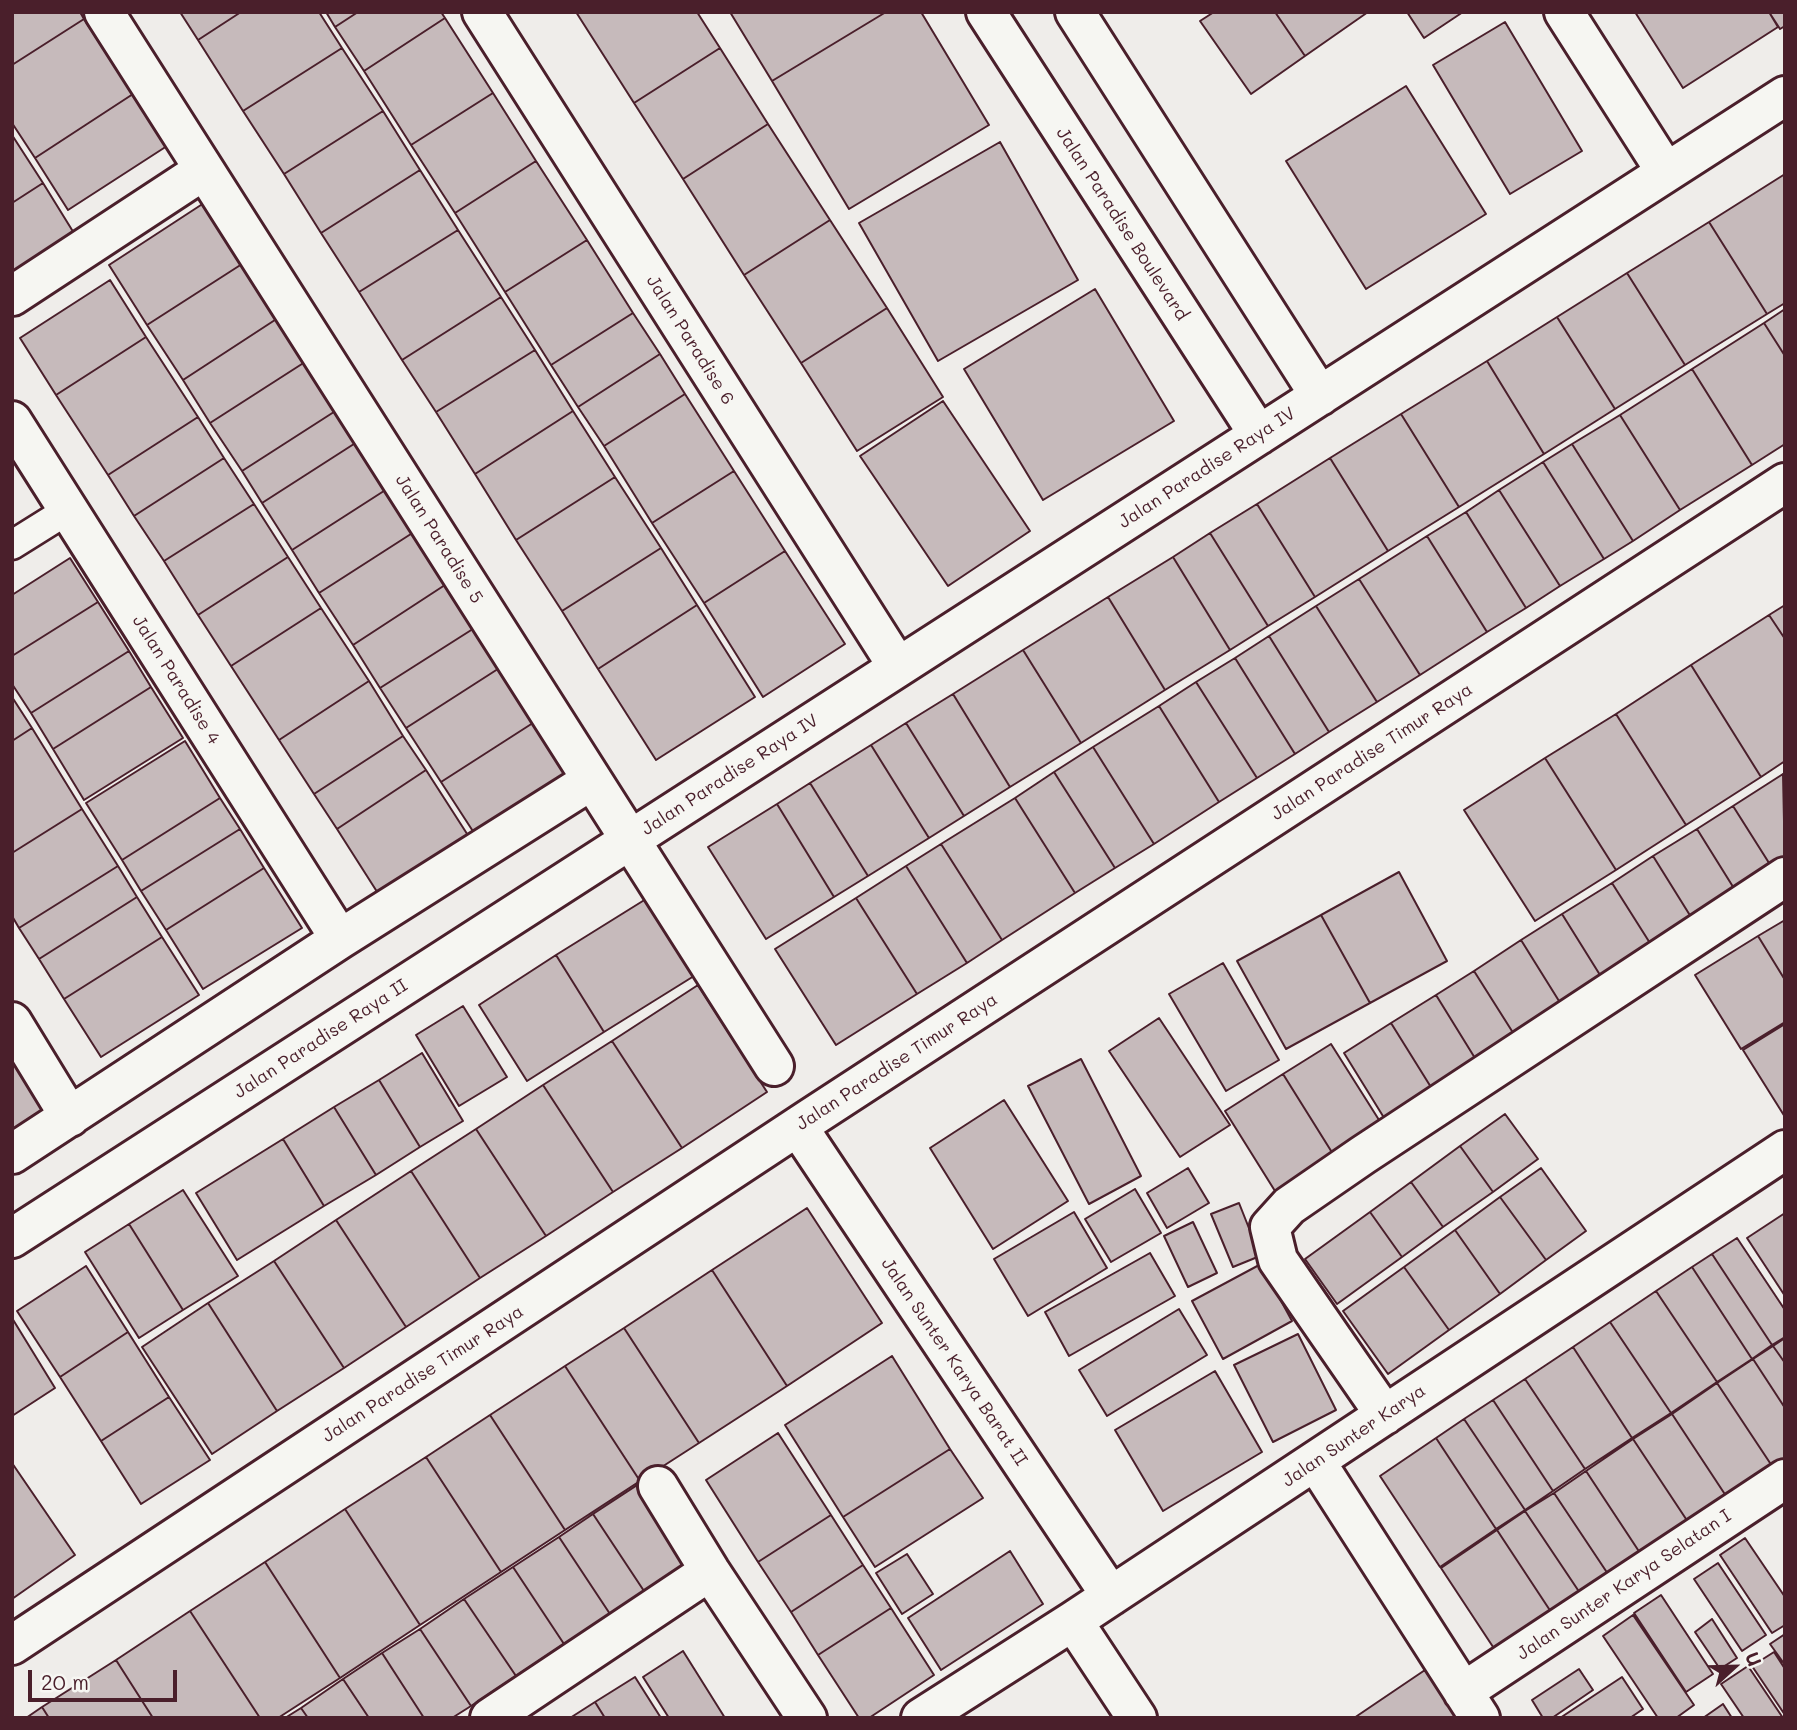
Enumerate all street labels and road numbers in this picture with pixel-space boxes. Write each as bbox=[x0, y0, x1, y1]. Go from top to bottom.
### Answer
street label: Jalan Paradise Boulevard bbox=[1051, 123, 1193, 325]
street label: Jalan Paradise 6 bbox=[642, 271, 738, 409]
street label: Jalan Paradise Raya IV bbox=[1115, 403, 1299, 533]
street label: Jalan Paradise 5 bbox=[391, 470, 487, 608]
street label: Jalan Paradise 4 bbox=[128, 611, 224, 749]
street label: Jalan Paradise Timur Raya bbox=[1267, 679, 1477, 825]
street label: Jalan Paradise Raya IV bbox=[638, 710, 822, 840]
street label: Jalan Paradise Raya II bbox=[230, 975, 412, 1103]
street label: Jalan Paradise Timur Raya bbox=[792, 989, 1002, 1135]
street label: Jalan Sunter Karya Barat II bbox=[876, 1254, 1032, 1470]
street label: Jalan Paradise Timur Raya bbox=[318, 1301, 528, 1447]
street label: Jalan Sunter Karya bbox=[1278, 1380, 1430, 1492]
street label: Jalan Sunter Karya Selatan I bbox=[1513, 1505, 1735, 1665]

